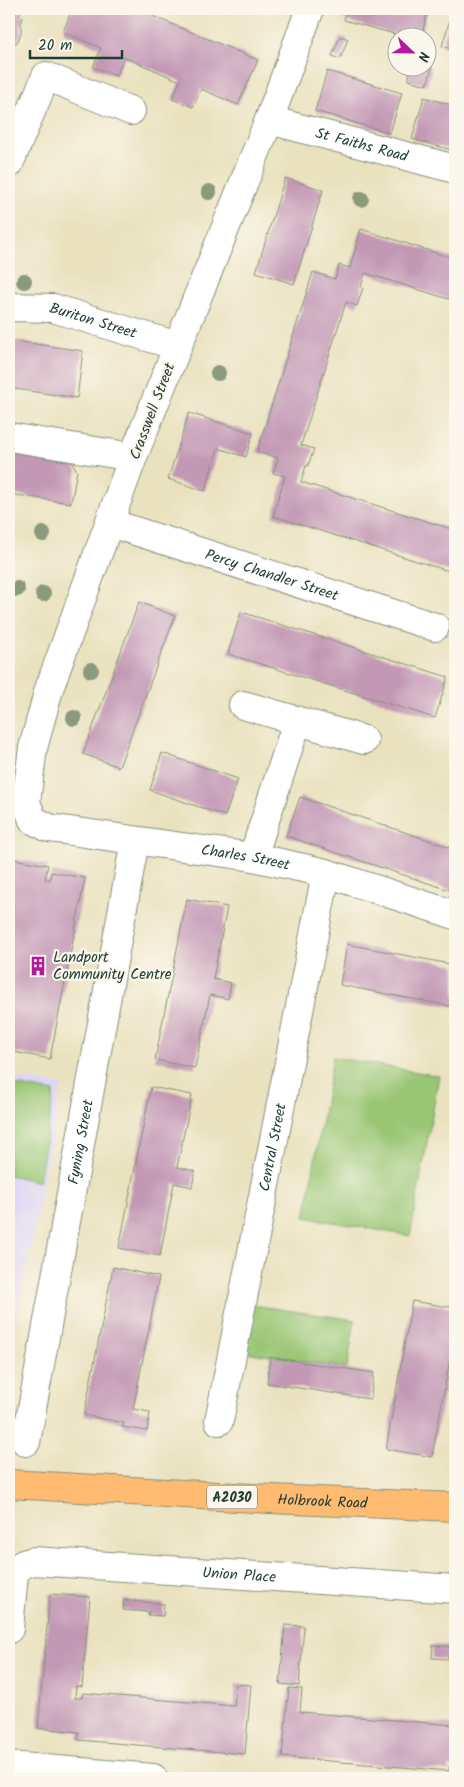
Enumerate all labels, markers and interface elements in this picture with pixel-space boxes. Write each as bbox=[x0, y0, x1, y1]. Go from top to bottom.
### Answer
scale bar bbox=[30, 28, 122, 60]
north arrow bbox=[386, 28, 436, 78]
text: 20 m bbox=[38, 34, 72, 58]
text: N bbox=[411, 48, 435, 65]
street label: St Faiths Road bbox=[313, 122, 411, 169]
street label: Buriton Street bbox=[46, 297, 140, 346]
street label: Crasswell Street bbox=[123, 359, 182, 463]
street label: Percy Chandler Street bbox=[202, 543, 342, 608]
street label: Charles Street bbox=[199, 839, 292, 878]
place label: Landport Community Centre bbox=[53, 946, 172, 987]
building icon: Landport Community Centre bbox=[27, 955, 49, 977]
street label: Fyning Street bbox=[62, 1098, 101, 1186]
street label: Central Street bbox=[253, 1101, 294, 1194]
road number: A2030 bbox=[207, 1485, 257, 1508]
street label: Holbrook Road bbox=[277, 1488, 369, 1516]
street label: Union Place bbox=[202, 1561, 277, 1590]

